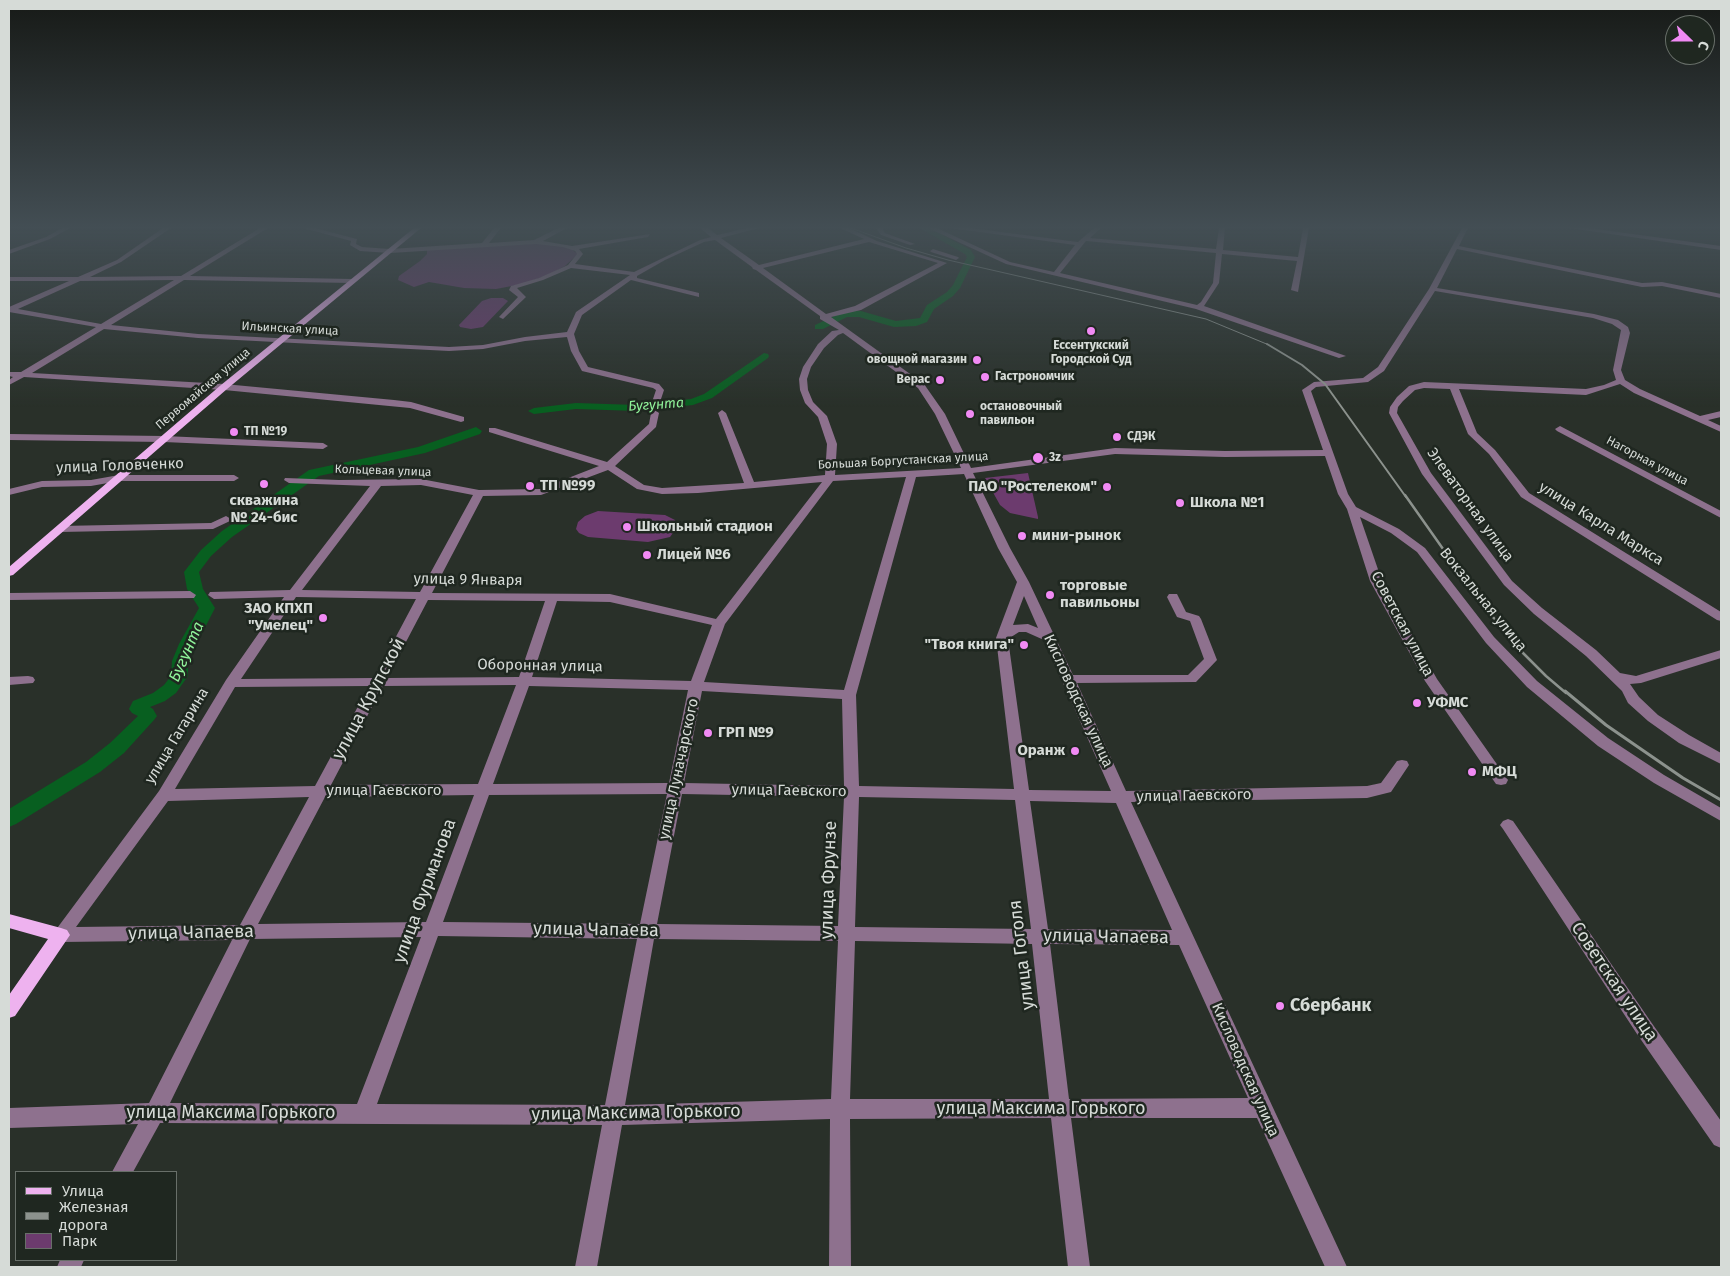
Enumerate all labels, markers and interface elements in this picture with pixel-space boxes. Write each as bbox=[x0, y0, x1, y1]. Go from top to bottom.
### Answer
north arrow bbox=[1665, 15, 1715, 65]
text: С bbox=[1694, 39, 1713, 52]
street label: Ильинская улица bbox=[241, 319, 339, 339]
marker: Ессентукский Городской Суд bbox=[1085, 325, 1097, 337]
place label: Ессентукский Городской Суд bbox=[1051, 339, 1131, 367]
street label: Первомайская улица bbox=[153, 345, 253, 433]
place label: овощной магазин bbox=[867, 353, 967, 367]
marker: овощной магазин bbox=[971, 354, 983, 366]
place label: Гастрономчик bbox=[995, 370, 1074, 384]
marker: Гастрономчик bbox=[979, 371, 991, 383]
place label: Верас bbox=[897, 373, 930, 387]
marker: Верас bbox=[934, 374, 946, 386]
water label: Бугунта bbox=[628, 395, 684, 415]
place label: остановочный павильон bbox=[980, 400, 1062, 428]
marker: остановочный павильон bbox=[964, 408, 976, 420]
place label: ТП №19 bbox=[244, 425, 287, 439]
marker: ТП №19 bbox=[228, 426, 240, 438]
place label: СДЭК bbox=[1127, 430, 1155, 444]
marker: СДЭК bbox=[1111, 431, 1123, 443]
street label: Нагорная улица bbox=[1604, 433, 1690, 489]
street label: Элеваторная улица bbox=[1423, 445, 1517, 565]
street label: Большая Боргустанская улица bbox=[817, 449, 989, 473]
marker: 3z bbox=[1031, 451, 1045, 465]
place label: 3z bbox=[1049, 451, 1061, 465]
street label: улица Головченко bbox=[56, 455, 184, 477]
street label: Кольцевая улица bbox=[334, 462, 432, 480]
place label: ТП №99 bbox=[540, 477, 595, 495]
marker: скважина № 24-бис bbox=[258, 478, 270, 490]
place label: ПАО "Ростелеком" bbox=[968, 478, 1097, 496]
street label: улица Карла Маркса bbox=[1535, 478, 1667, 570]
marker: ТП №99 bbox=[524, 480, 536, 492]
marker: ПАО "Ростелеком" bbox=[1101, 481, 1113, 493]
place label: скважина № 24-бис bbox=[229, 492, 299, 527]
place label: Школа №1 bbox=[1190, 494, 1265, 512]
marker: Школа №1 bbox=[1174, 497, 1186, 509]
place label: Школьный стадион bbox=[637, 518, 773, 536]
marker: Школьный стадион bbox=[621, 521, 633, 533]
place label: мини-рынок bbox=[1032, 527, 1121, 545]
marker: мини-рынок bbox=[1016, 530, 1028, 542]
street label: Вокзальная улица bbox=[1436, 544, 1530, 656]
place label: Лицей №6 bbox=[657, 546, 731, 564]
marker: Лицей №6 bbox=[641, 549, 653, 561]
street label: Советская улица bbox=[1367, 568, 1437, 680]
street label: улица 9 Января bbox=[413, 570, 523, 590]
place label: торговые павильоны bbox=[1060, 577, 1140, 612]
marker: торговые павильоны bbox=[1044, 589, 1056, 601]
place label: ЗАО КПХП "Умелец" bbox=[244, 600, 313, 635]
marker: ЗАО КПХП "Умелец" bbox=[317, 612, 329, 624]
water label: Бугунта bbox=[165, 619, 209, 685]
street label: Кисловодская улица bbox=[1039, 632, 1117, 770]
street label: улица Крупской bbox=[328, 634, 410, 764]
place label: "Твоя книга" bbox=[924, 636, 1014, 654]
marker: "Твоя книга" bbox=[1018, 639, 1030, 651]
street label: Оборонная улица bbox=[477, 656, 603, 676]
street label: улица Гагарина bbox=[141, 685, 213, 787]
place label: УФМС bbox=[1427, 694, 1468, 712]
street label: улица Луначарского bbox=[655, 697, 703, 841]
marker: УФМС bbox=[1411, 697, 1423, 709]
place label: ГРП №9 bbox=[718, 724, 774, 742]
marker: ГРП №9 bbox=[702, 727, 714, 739]
place label: Оранж bbox=[1017, 742, 1065, 760]
marker: Оранж bbox=[1069, 745, 1081, 757]
place label: МФЦ bbox=[1482, 763, 1517, 781]
marker: МФЦ bbox=[1466, 766, 1478, 778]
street label: улица Гаевского bbox=[731, 781, 847, 801]
street label: улица Гаевского bbox=[326, 782, 442, 800]
street label: улица Гаевского bbox=[1136, 786, 1252, 806]
street label: улица Фурманова bbox=[389, 816, 461, 966]
street label: улица Фрунзе bbox=[816, 820, 842, 940]
street label: улица Гоголя bbox=[1005, 899, 1039, 1011]
street label: улица Чапаева bbox=[533, 918, 659, 942]
street label: Советская улица bbox=[1566, 918, 1662, 1046]
street label: улица Чапаева bbox=[128, 921, 254, 945]
street label: улица Чапаева bbox=[1043, 925, 1169, 949]
place label: Сбербанк bbox=[1290, 995, 1371, 1017]
street label: Кисловодская улица bbox=[1207, 1000, 1283, 1140]
marker: Сбербанк bbox=[1274, 1000, 1286, 1012]
street label: улица Максима Горького bbox=[936, 1098, 1146, 1120]
street label: улица Максима Горького bbox=[531, 1100, 741, 1126]
street label: улица Максима Горького bbox=[126, 1102, 336, 1124]
legend bbox=[15, 1171, 178, 1261]
text: Улица bbox=[62, 1182, 104, 1200]
text: Железная дорога bbox=[59, 1198, 128, 1234]
text: Парк bbox=[62, 1232, 97, 1250]

